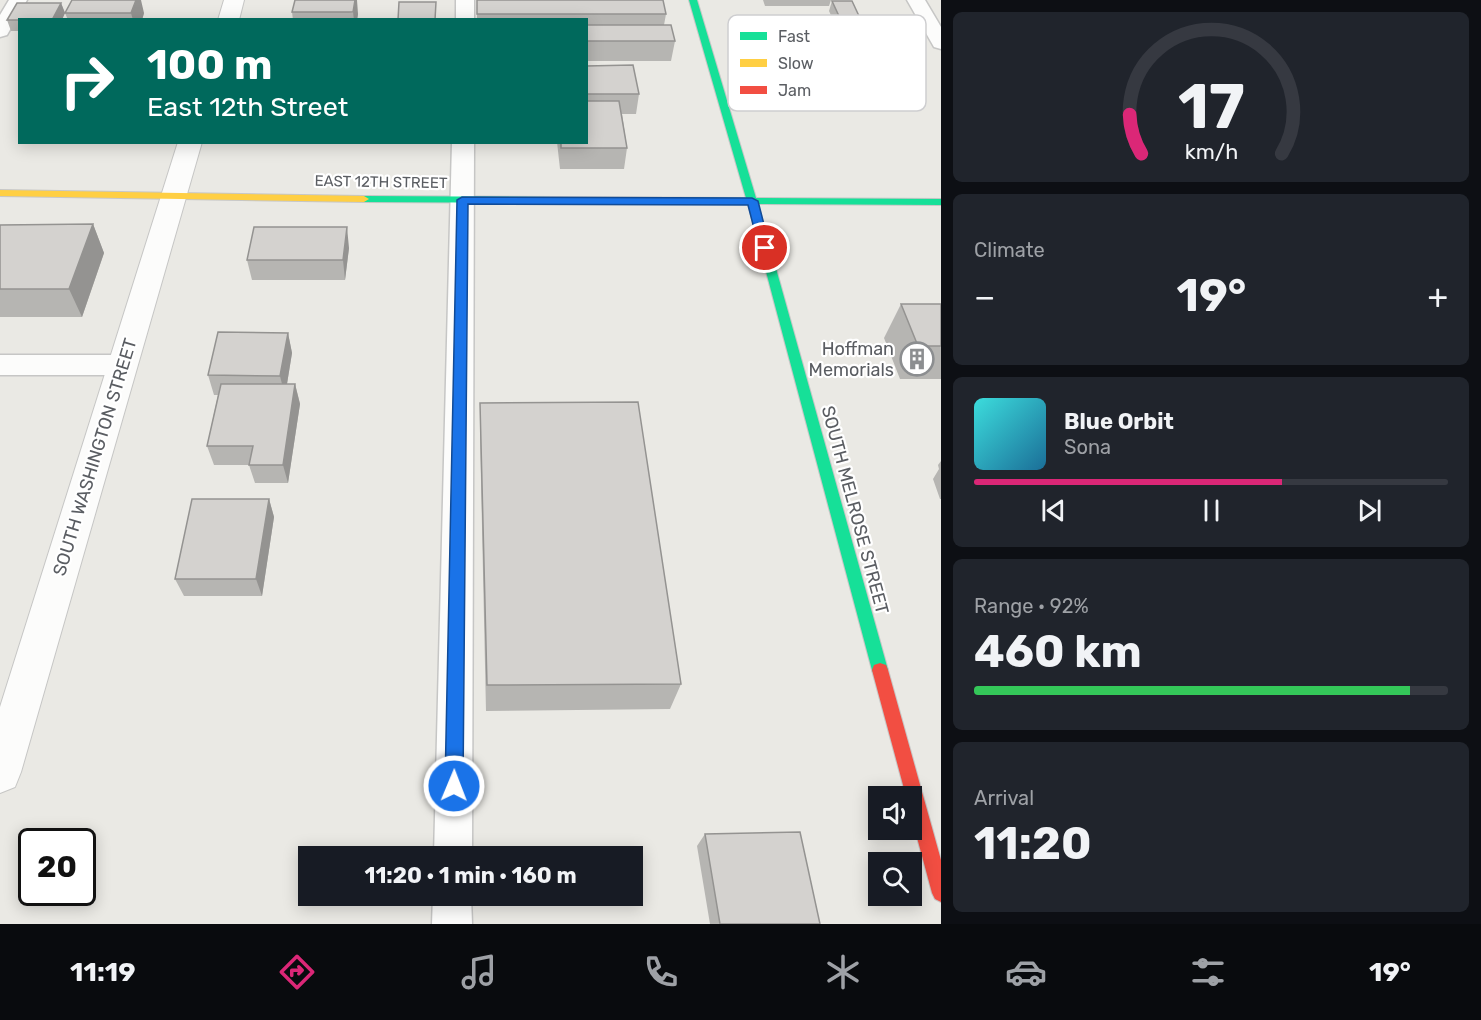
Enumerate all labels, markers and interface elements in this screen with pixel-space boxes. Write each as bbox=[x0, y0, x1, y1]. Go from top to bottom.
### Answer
legend bbox=[728, 15, 926, 111]
text: Fast bbox=[778, 27, 810, 46]
text: 100 m bbox=[147, 40, 272, 90]
icon: right bbox=[48, 42, 126, 120]
text: Slow bbox=[778, 54, 814, 73]
text: 17 bbox=[1178, 70, 1244, 144]
text: Jam bbox=[778, 81, 811, 100]
text: East 12th Street bbox=[147, 91, 348, 123]
text: km/h bbox=[1184, 140, 1238, 165]
street label: EAST 12TH STREET bbox=[314, 172, 448, 192]
pin bbox=[739, 222, 790, 273]
icon: arrive bbox=[748, 231, 781, 264]
text: Climate bbox=[974, 238, 1045, 262]
text: 19° bbox=[1177, 269, 1246, 322]
text: − bbox=[974, 277, 995, 316]
text: + bbox=[1427, 277, 1448, 316]
street label: SOUTH WASHINGTON STREET bbox=[48, 335, 142, 579]
place label: Hoffman Memorials bbox=[809, 338, 894, 381]
building icon: Hoffman Memorials bbox=[899, 341, 935, 377]
street label: SOUTH MELROSE STREET bbox=[817, 403, 893, 617]
text: Blue Orbit bbox=[1064, 408, 1174, 435]
text: Sona bbox=[1064, 435, 1111, 459]
icon: previous bbox=[1037, 494, 1070, 527]
icon: pause bbox=[1195, 494, 1228, 527]
icon: next bbox=[1353, 494, 1386, 527]
text: Range · 92% bbox=[974, 594, 1089, 618]
text: 460 km bbox=[974, 625, 1142, 678]
position arrow bbox=[422, 754, 486, 818]
map controls bbox=[868, 786, 922, 906]
button: sound bbox=[868, 786, 922, 840]
text: Arrival bbox=[974, 786, 1034, 810]
text: 11:20 bbox=[974, 817, 1092, 870]
speed limit sign: 20 bbox=[18, 828, 96, 906]
button: search bbox=[868, 852, 922, 906]
text: 11:20 · 1 min · 160 m bbox=[364, 862, 577, 889]
icon: directions bbox=[276, 951, 318, 993]
icon: music bbox=[458, 951, 500, 993]
icon: phone bbox=[640, 951, 682, 993]
icon: climate bbox=[822, 951, 864, 993]
icon: car bbox=[1005, 951, 1047, 993]
icon: filters bbox=[1187, 951, 1229, 993]
text: 11:19 bbox=[70, 956, 136, 988]
text: 19° bbox=[1369, 956, 1411, 988]

